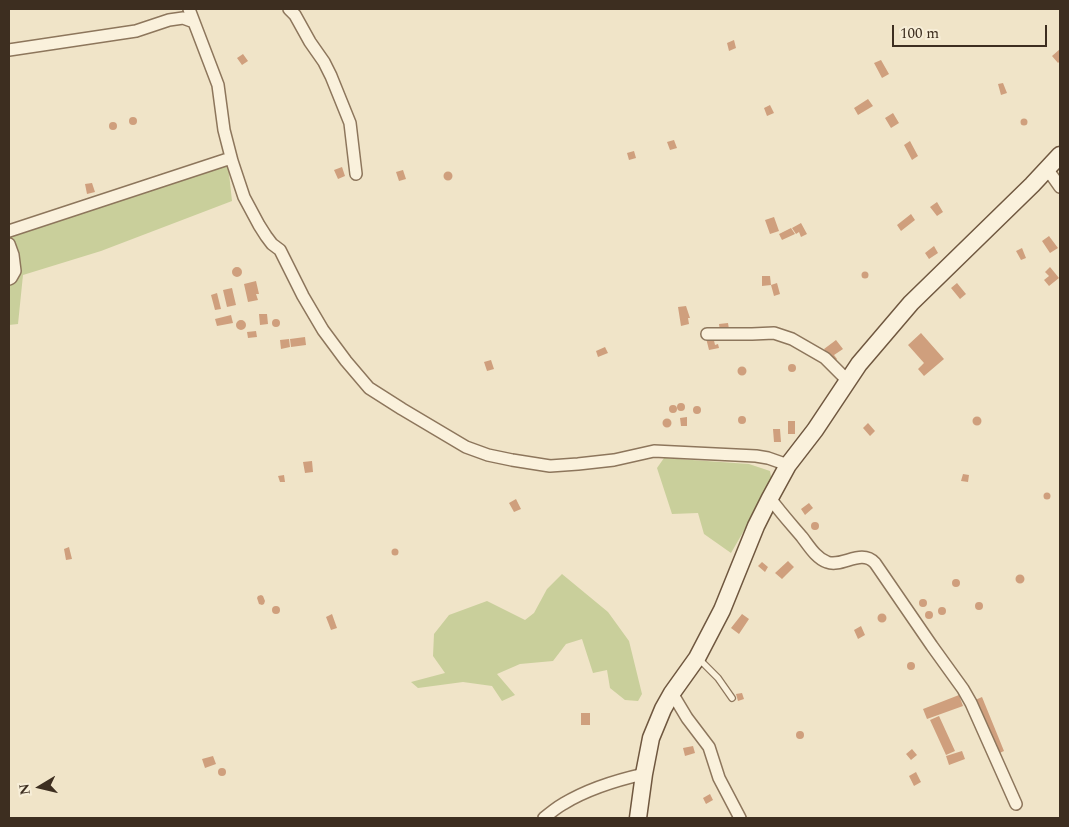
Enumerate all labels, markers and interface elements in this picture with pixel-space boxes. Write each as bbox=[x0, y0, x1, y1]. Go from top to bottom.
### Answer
scale bar bbox=[894, 15, 1049, 47]
text: 100 m bbox=[900, 22, 939, 45]
north arrow bbox=[15, 762, 65, 812]
text: N bbox=[13, 782, 36, 797]

